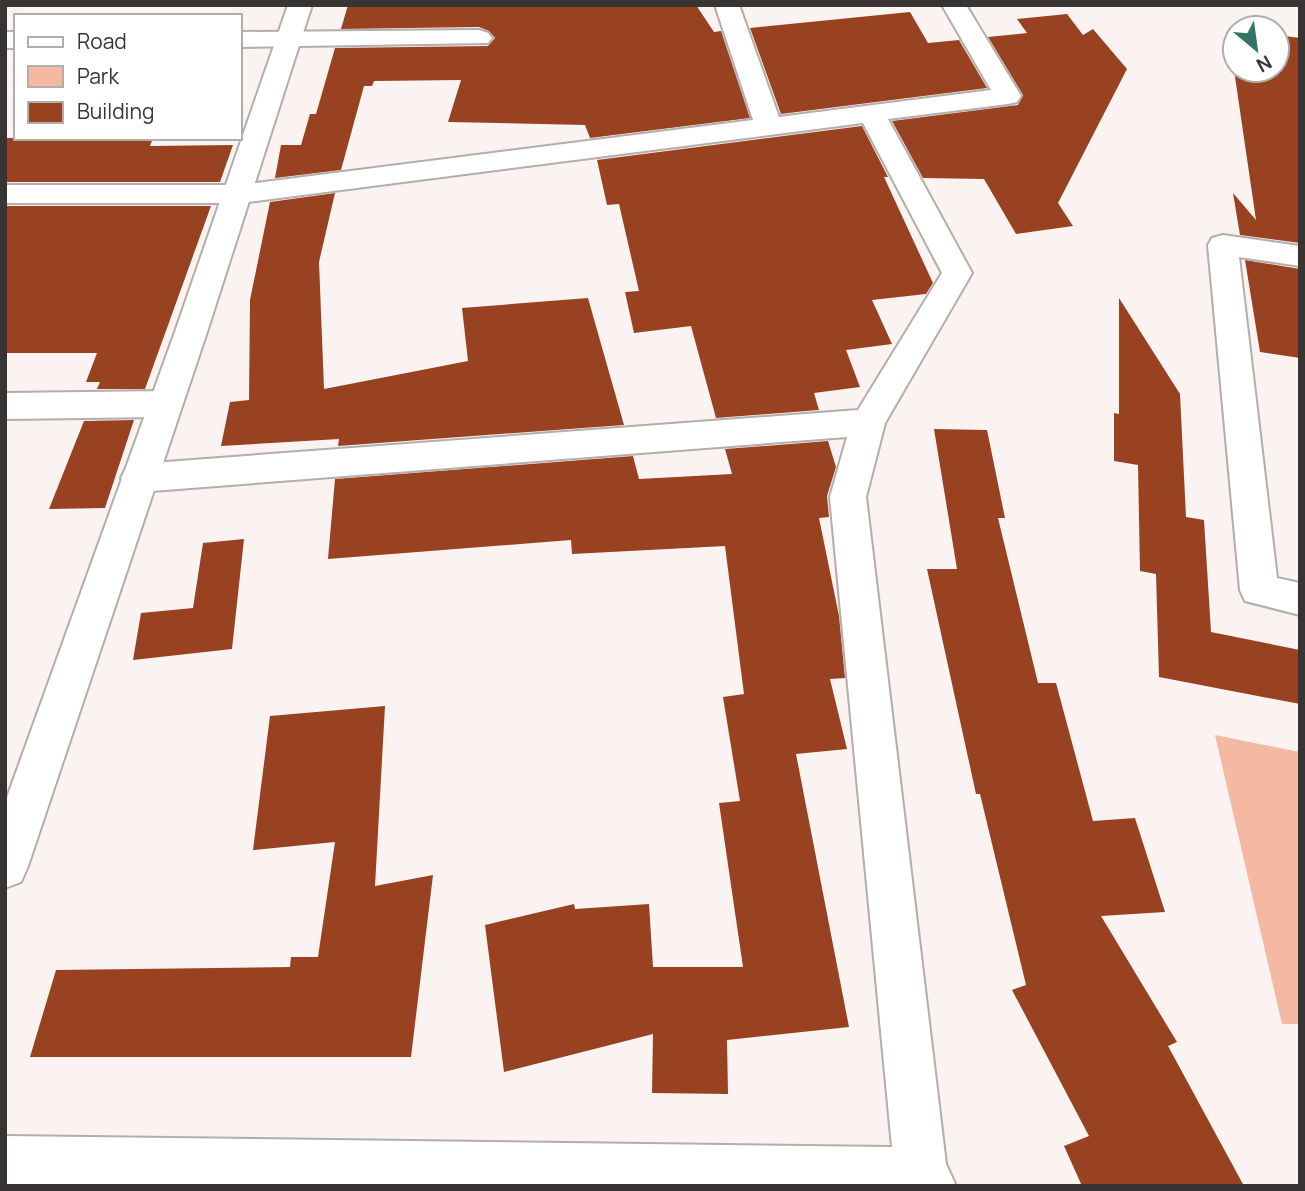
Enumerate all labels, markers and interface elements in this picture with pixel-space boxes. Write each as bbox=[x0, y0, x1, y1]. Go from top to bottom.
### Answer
legend bbox=[14, 14, 242, 140]
north arrow bbox=[1221, 14, 1291, 84]
text: Road bbox=[77, 27, 127, 55]
text: N bbox=[1252, 49, 1277, 79]
text: Park bbox=[77, 62, 119, 90]
text: Building bbox=[77, 97, 154, 125]

